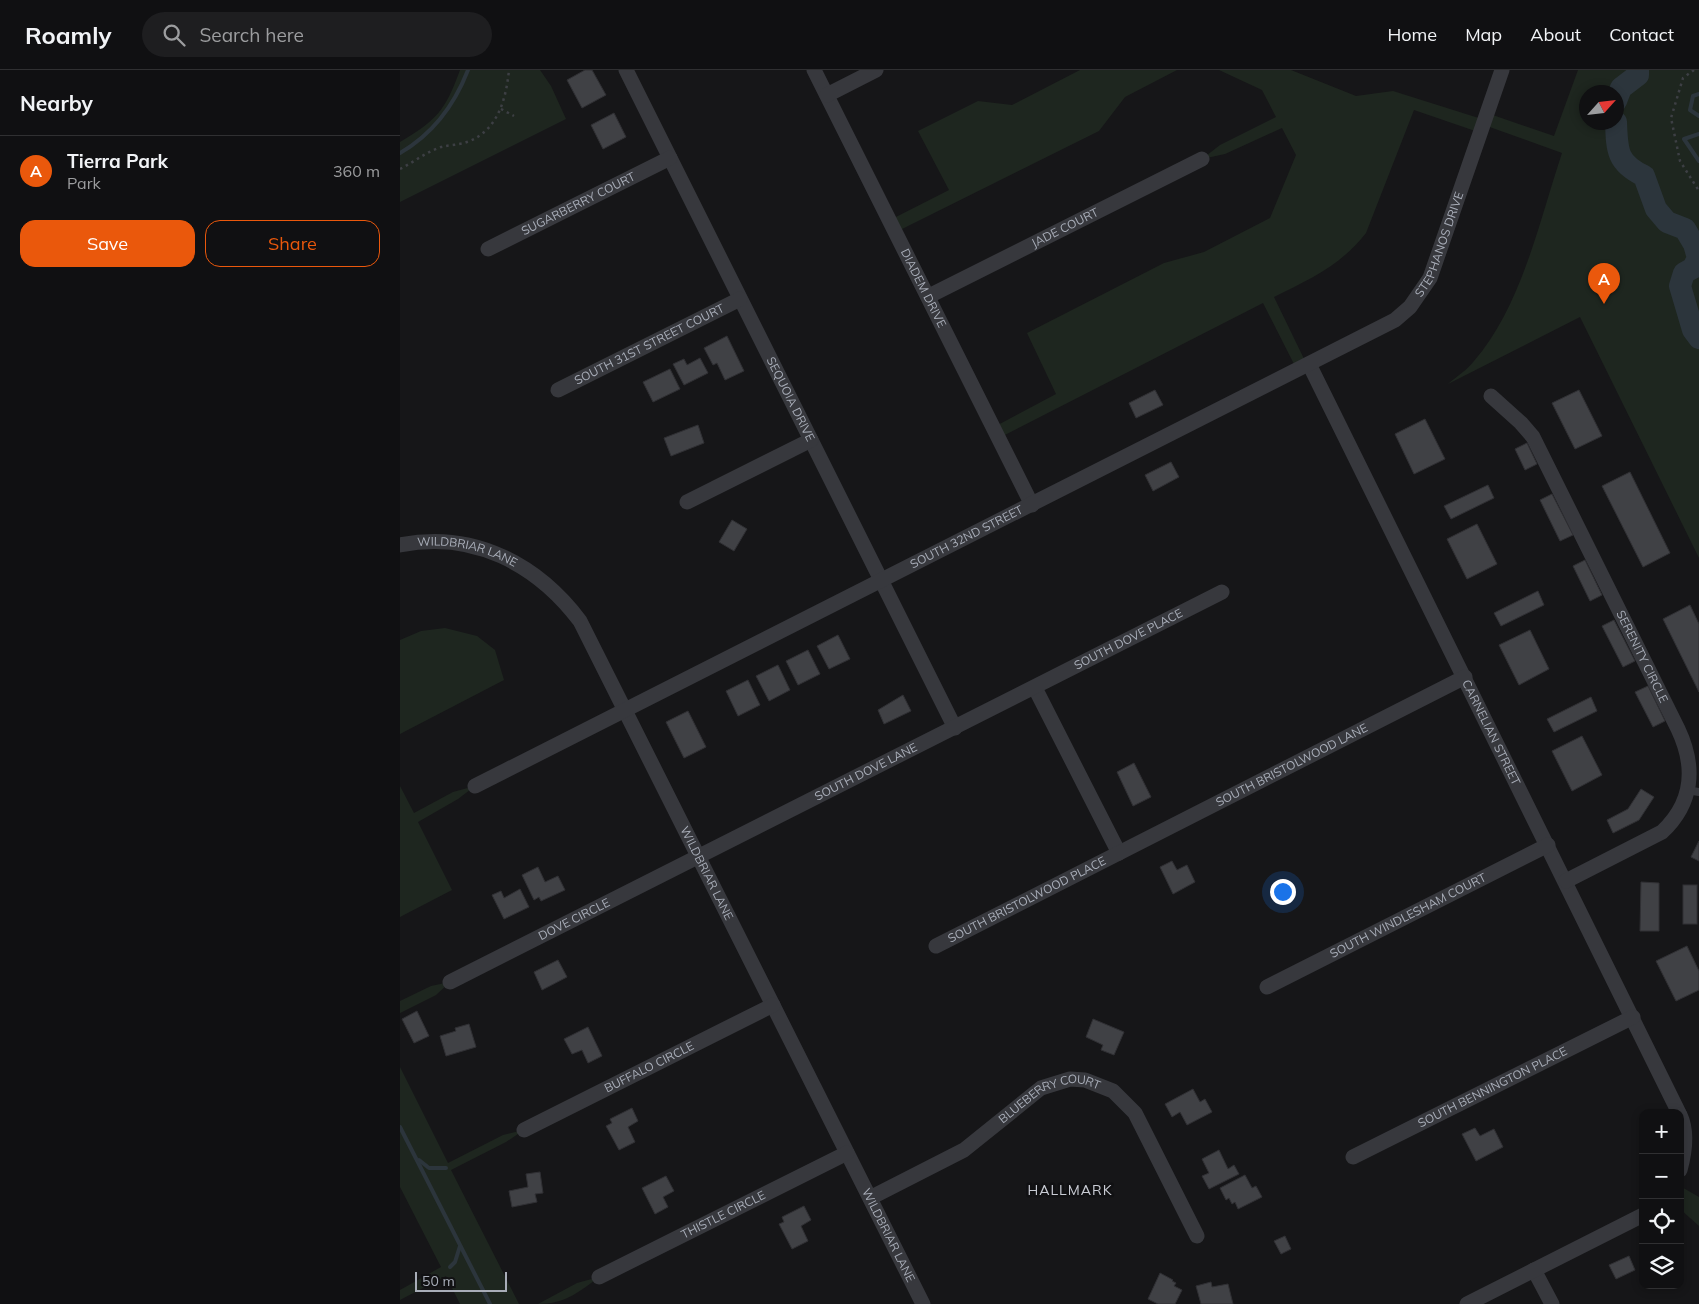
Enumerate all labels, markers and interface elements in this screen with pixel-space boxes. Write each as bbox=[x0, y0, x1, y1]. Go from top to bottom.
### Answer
search box bbox=[142, 12, 492, 57]
text: Roamly bbox=[25, 20, 112, 50]
icon: search bbox=[160, 21, 188, 49]
text: Search here bbox=[200, 23, 304, 47]
text: Home bbox=[1387, 23, 1437, 46]
text: Map bbox=[1465, 23, 1502, 46]
text: About bbox=[1530, 23, 1581, 46]
text: Contact bbox=[1609, 23, 1674, 46]
north arrow bbox=[1579, 85, 1624, 130]
text: Nearby bbox=[20, 90, 93, 116]
text: Tierra Park bbox=[67, 149, 168, 173]
text: A bbox=[30, 161, 42, 181]
text: 360 m bbox=[333, 161, 380, 181]
street label: SUGARBERRY COURT bbox=[519, 168, 638, 238]
text: Park bbox=[67, 173, 101, 193]
street label: STEPHANOS DRIVE bbox=[1411, 190, 1466, 300]
street label: JADE COURT bbox=[1029, 204, 1101, 251]
button: Save bbox=[20, 220, 195, 267]
button: Share bbox=[205, 220, 380, 267]
street label: DIADEM DRIVE bbox=[898, 246, 950, 330]
pin: A bbox=[1588, 263, 1620, 304]
street label: SOUTH 31ST STREET COURT bbox=[572, 300, 727, 388]
street label: SEQUOIA DRIVE bbox=[764, 354, 818, 444]
street label: SOUTH 32ND STREET bbox=[907, 501, 1026, 571]
street label: WILDBRIAR LANE bbox=[417, 533, 520, 570]
street label: SOUTH DOVE PLACE bbox=[1071, 605, 1185, 673]
street label: SERENITY CIRCLE bbox=[1613, 608, 1672, 705]
street label: CARNELIAN STREET bbox=[1459, 677, 1524, 788]
street label: SOUTH BRISTOLWOOD LANE bbox=[1213, 720, 1370, 810]
street label: SOUTH DOVE LANE bbox=[812, 739, 919, 804]
street label: WILDBRIAR LANE bbox=[677, 824, 737, 922]
street label: SOUTH BRISTOLWOOD PLACE bbox=[945, 853, 1108, 946]
street label: SOUTH WINDLESHAM COURT bbox=[1327, 869, 1489, 961]
your location bbox=[1270, 879, 1296, 905]
street label: DOVE CIRCLE bbox=[536, 895, 612, 943]
street label: BUFFALO CIRCLE bbox=[602, 1038, 696, 1096]
street label: SOUTH BENNINGTON PLACE bbox=[1415, 1043, 1570, 1130]
street label: BLUEBERRY COURT bbox=[995, 1071, 1104, 1126]
map controls bbox=[1639, 1109, 1684, 1289]
button: + bbox=[1639, 1109, 1684, 1154]
button: − bbox=[1639, 1154, 1684, 1199]
district label: HALLMARK bbox=[1027, 1181, 1113, 1199]
street label: WILDBRIAR LANE bbox=[859, 1186, 919, 1284]
street label: THISTLE CIRCLE bbox=[678, 1187, 768, 1242]
button: locate bbox=[1639, 1199, 1684, 1244]
button: layers bbox=[1639, 1244, 1684, 1289]
scale bar bbox=[415, 1269, 508, 1292]
text: 50 m bbox=[422, 1272, 455, 1290]

